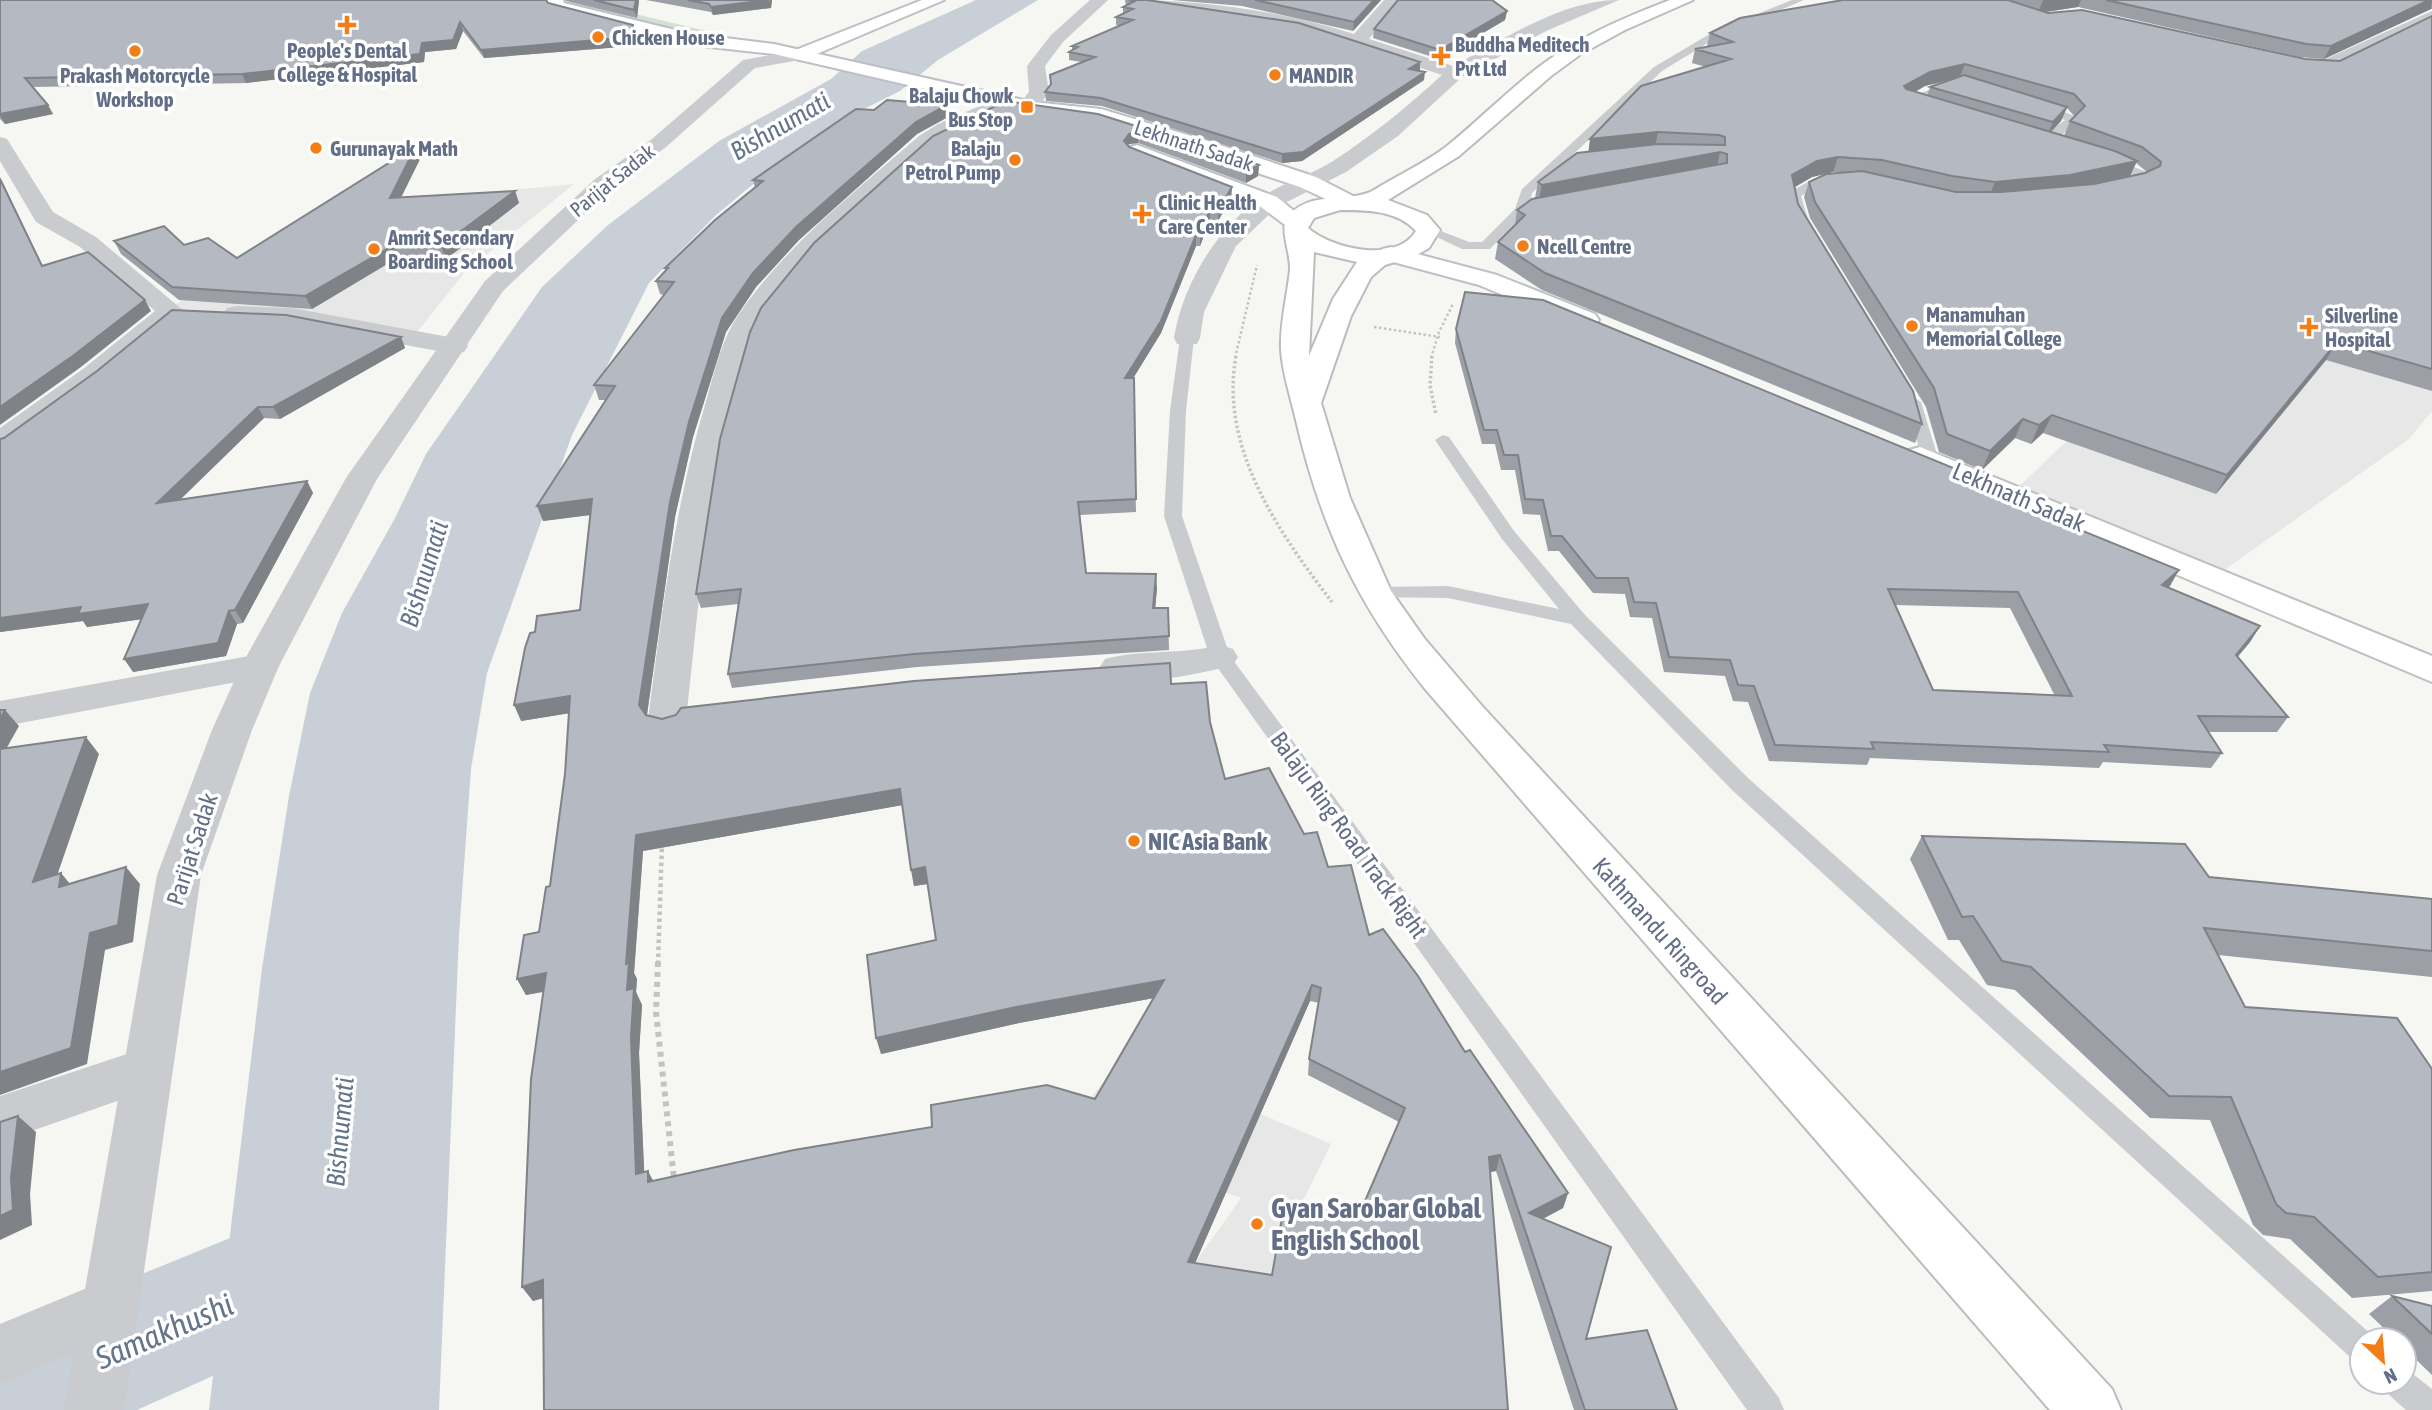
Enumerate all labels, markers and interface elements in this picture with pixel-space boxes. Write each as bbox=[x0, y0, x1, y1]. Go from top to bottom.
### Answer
marker: People's Dental College & Hospital bbox=[337, 15, 357, 35]
place label: Chicken House bbox=[612, 25, 725, 49]
marker: Chicken House bbox=[590, 29, 606, 45]
place label: Buddha Meditech Pvt Ltd bbox=[1455, 32, 1589, 80]
place label: People's Dental College & Hospital bbox=[277, 38, 418, 86]
marker: Prakash Motorcycle Workshop bbox=[127, 43, 143, 59]
marker: Buddha Meditech Pvt Ltd bbox=[1433, 48, 1449, 64]
place label: Prakash Motorcycle Workshop bbox=[60, 63, 210, 111]
place label: MANDIR bbox=[1289, 63, 1354, 87]
marker: MANDIR bbox=[1267, 67, 1283, 83]
place label: Balaju Chowk Bus Stop bbox=[909, 83, 1014, 131]
water label: Bishnumati bbox=[725, 86, 835, 166]
marker: Balaju Chowk Bus Stop bbox=[1019, 99, 1035, 115]
street label: Lekhnath Sadak bbox=[1131, 114, 1257, 176]
place label: Gurunayak Math bbox=[330, 136, 458, 160]
place label: Balaju Petrol Pump bbox=[905, 136, 1001, 184]
street label: Parijat Sadak bbox=[565, 139, 659, 221]
marker: Gurunayak Math bbox=[308, 140, 324, 156]
marker: Balaju Petrol Pump bbox=[1007, 152, 1023, 168]
place label: Clinic Health Care Center bbox=[1158, 190, 1257, 238]
marker: Clinic Health Care Center bbox=[1132, 204, 1152, 224]
place label: Amrit Secondary Boarding School bbox=[387, 225, 514, 273]
place label: Ncell Centre bbox=[1537, 234, 1632, 258]
marker: Ncell Centre bbox=[1515, 238, 1531, 254]
marker: Amrit Secondary Boarding School bbox=[366, 241, 382, 257]
place label: Manamuhan Memorial College bbox=[1926, 302, 2062, 350]
place label: Silverline Hospital bbox=[2325, 303, 2398, 351]
marker: Silverline Hospital bbox=[2299, 317, 2319, 337]
marker: Manamuhan Memorial College bbox=[1904, 318, 1920, 334]
street label: Lekhnath Sadak bbox=[1949, 457, 2090, 537]
water label: Bishnumati bbox=[394, 517, 454, 631]
street label: Balaju Ring Road Track Right bbox=[1265, 727, 1433, 943]
street label: Parijat Sadak bbox=[161, 789, 223, 908]
place label: NIC Asia Bank bbox=[1148, 828, 1268, 855]
marker: NIC Asia Bank bbox=[1126, 833, 1142, 849]
street label: Kathmandu Ringroad bbox=[1587, 852, 1733, 1010]
water label: Bishnumati bbox=[320, 1076, 360, 1188]
place label: Gyan Sarobar Global English School bbox=[1271, 1192, 1482, 1256]
marker: Gyan Sarobar Global English School bbox=[1249, 1216, 1265, 1232]
water label: Samakhushi bbox=[89, 1286, 238, 1377]
north arrow bbox=[2348, 1326, 2418, 1396]
text: N bbox=[2381, 1364, 2400, 1389]

